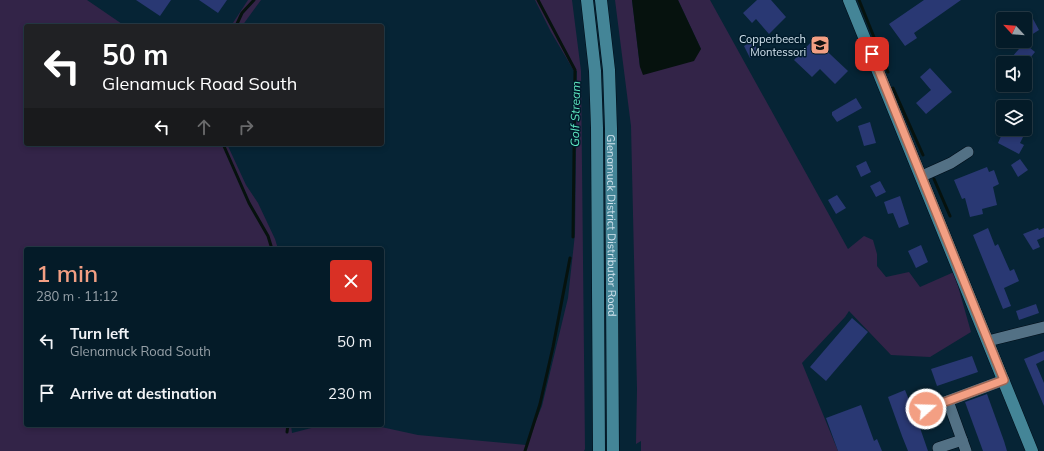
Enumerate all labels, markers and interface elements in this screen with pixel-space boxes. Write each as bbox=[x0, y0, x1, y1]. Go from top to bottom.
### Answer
north arrow bbox=[996, 12, 1032, 48]
map controls bbox=[996, 12, 1032, 136]
place label: Copperbeech Montessori bbox=[739, 32, 806, 59]
school or university icon: Copperbeech Montessori bbox=[809, 34, 831, 56]
text: 50 m bbox=[102, 37, 168, 72]
pin bbox=[855, 37, 889, 71]
icon: left bbox=[36, 40, 88, 92]
icon: arrive bbox=[861, 43, 883, 65]
button: sound bbox=[996, 56, 1032, 92]
text: Glenamuck Road South bbox=[102, 72, 297, 95]
water label: Golf Stream bbox=[567, 81, 583, 147]
button: layers bbox=[996, 100, 1032, 136]
icon: left bbox=[151, 116, 173, 138]
icon: ahead bbox=[193, 116, 215, 138]
icon: right bbox=[235, 116, 257, 138]
street label: Glenamuck District Distributor Road bbox=[604, 134, 619, 317]
text: 1 min bbox=[36, 258, 98, 288]
button: close bbox=[330, 260, 372, 302]
text: 280 m · 11:12 bbox=[36, 288, 118, 304]
text: Turn left bbox=[70, 324, 129, 343]
icon: left bbox=[36, 330, 58, 352]
text: 50 m bbox=[337, 332, 372, 351]
text: Glenamuck Road South bbox=[70, 343, 211, 359]
icon: arrive bbox=[36, 382, 58, 404]
text: Arrive at destination bbox=[70, 384, 217, 403]
text: 230 m bbox=[328, 384, 372, 403]
position arrow bbox=[905, 388, 947, 430]

